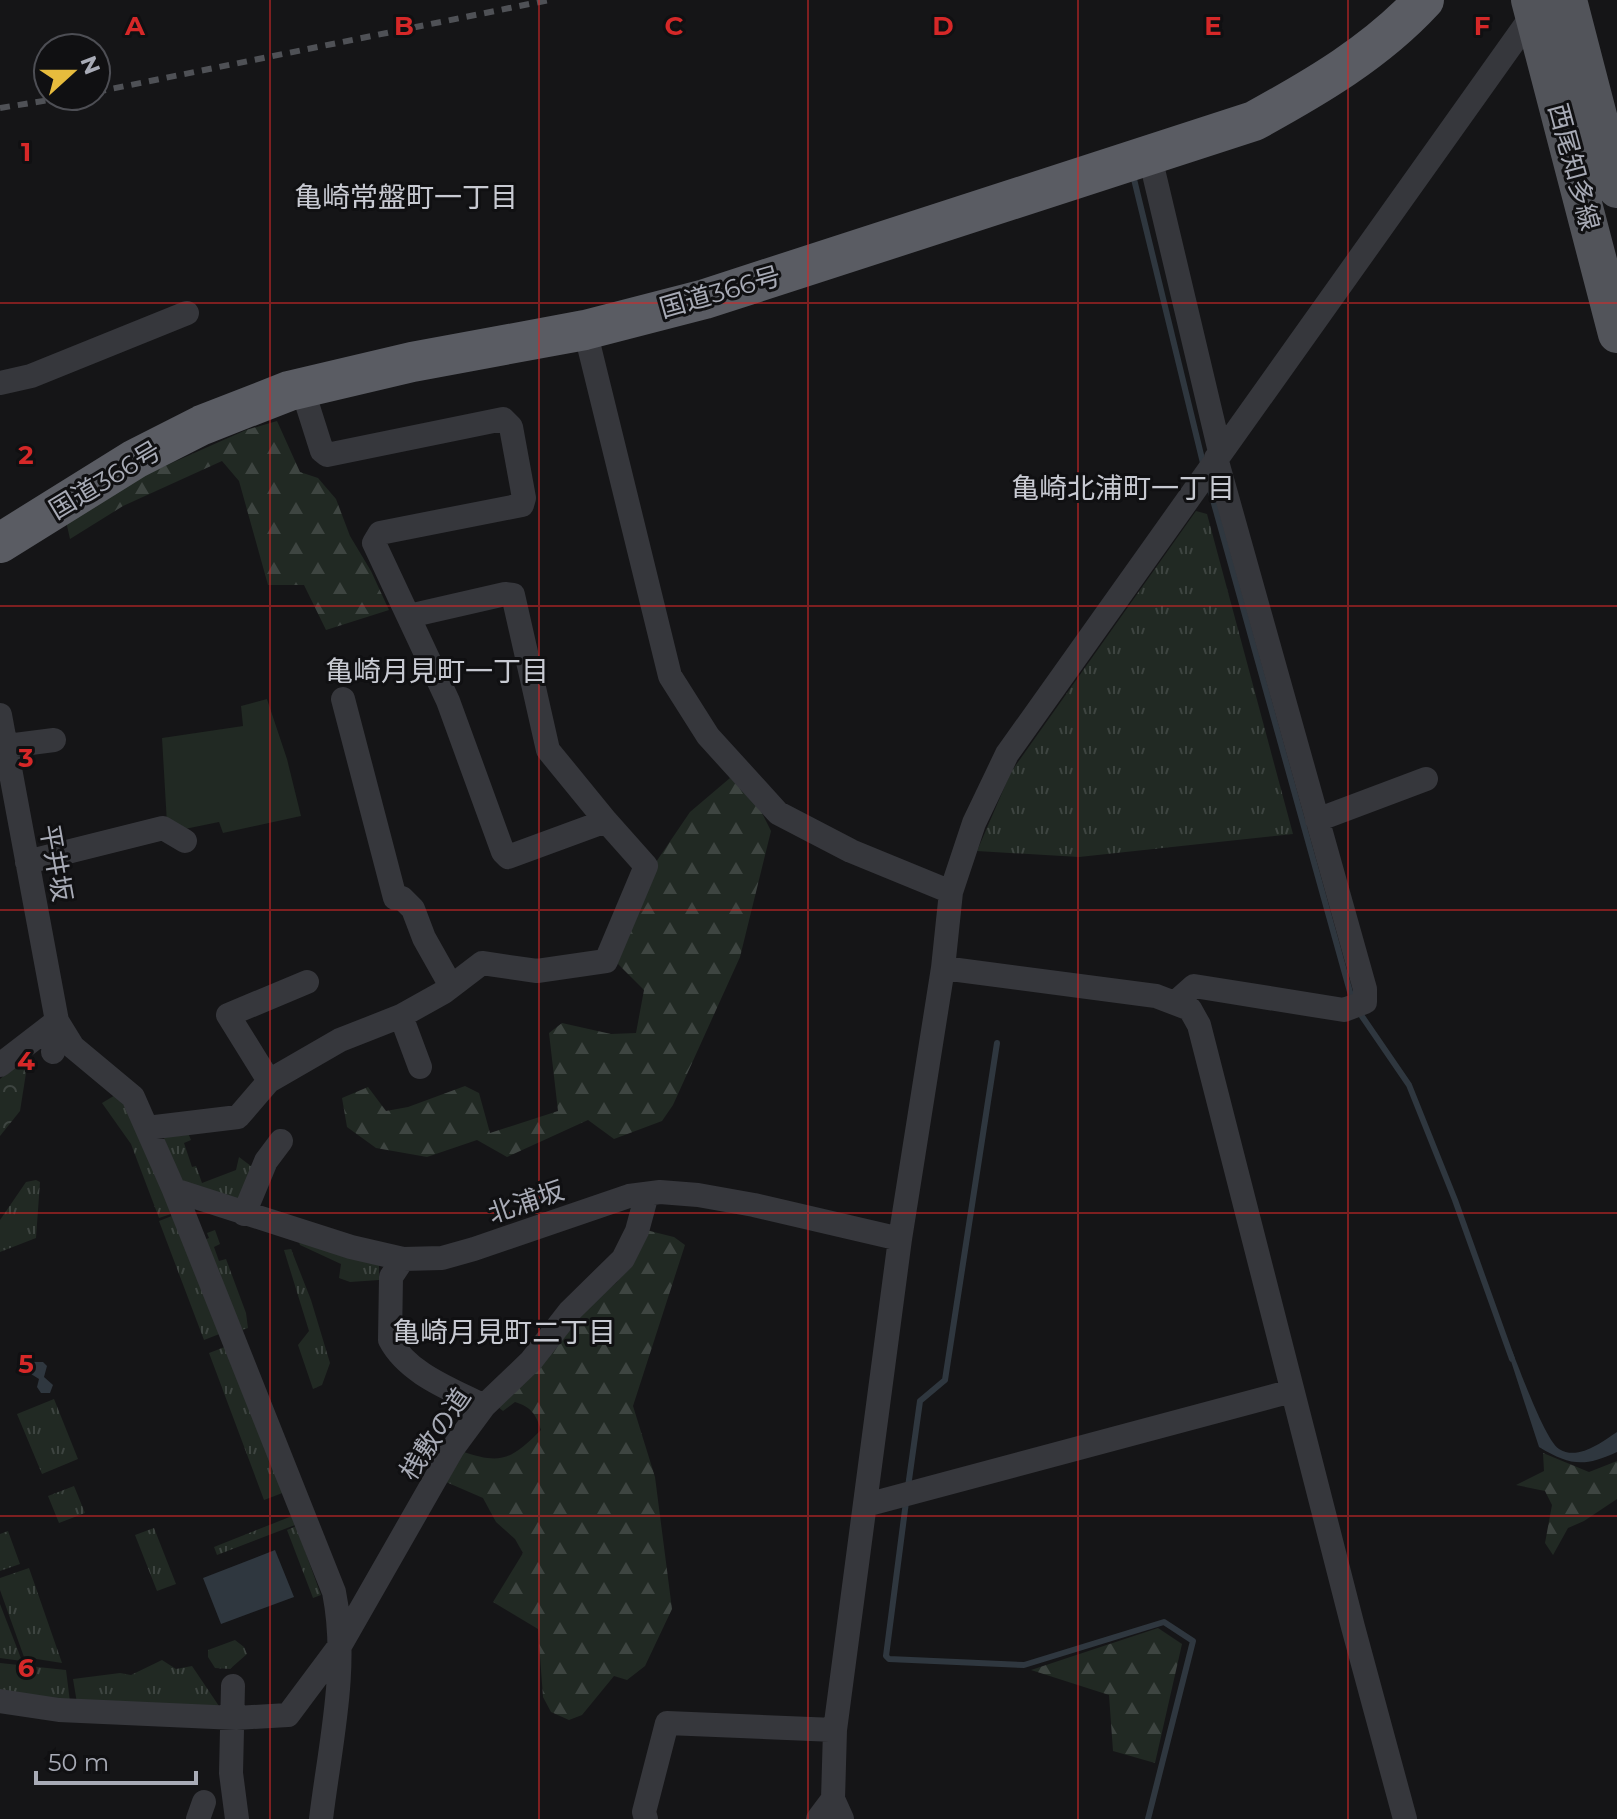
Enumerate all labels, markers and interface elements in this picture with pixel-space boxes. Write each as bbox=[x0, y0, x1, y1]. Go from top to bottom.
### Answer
text: A bbox=[124, 10, 146, 42]
text: B bbox=[394, 10, 414, 42]
text: C bbox=[665, 10, 684, 42]
text: D bbox=[932, 10, 954, 42]
text: E bbox=[1204, 10, 1222, 42]
text: F bbox=[1474, 10, 1490, 42]
north arrow bbox=[32, 32, 112, 112]
text: N bbox=[74, 52, 106, 78]
street label: 西尾知多線 bbox=[1542, 100, 1606, 234]
text: 1 bbox=[21, 136, 31, 168]
district label: 亀崎常盤町一丁目 bbox=[294, 180, 518, 214]
street label: 国道366号 bbox=[656, 259, 784, 325]
street label: 国道366号 bbox=[43, 434, 167, 526]
text: 2 bbox=[18, 439, 34, 471]
district label: 亀崎北浦町一丁目 bbox=[1011, 471, 1235, 505]
district label: 亀崎月見町一丁目 bbox=[325, 654, 549, 688]
text: 3 bbox=[17, 742, 34, 774]
street label: 平井坂 bbox=[33, 822, 79, 904]
text: 4 bbox=[17, 1045, 35, 1077]
street label: 北浦坂 bbox=[484, 1174, 568, 1230]
district label: 亀崎月見町二丁目 bbox=[392, 1315, 616, 1349]
text: 5 bbox=[18, 1348, 34, 1380]
street label: 桟敷の道 bbox=[393, 1382, 477, 1486]
text: 6 bbox=[18, 1652, 35, 1684]
scale bar bbox=[36, 1735, 196, 1785]
text: 50 m bbox=[48, 1748, 109, 1777]

